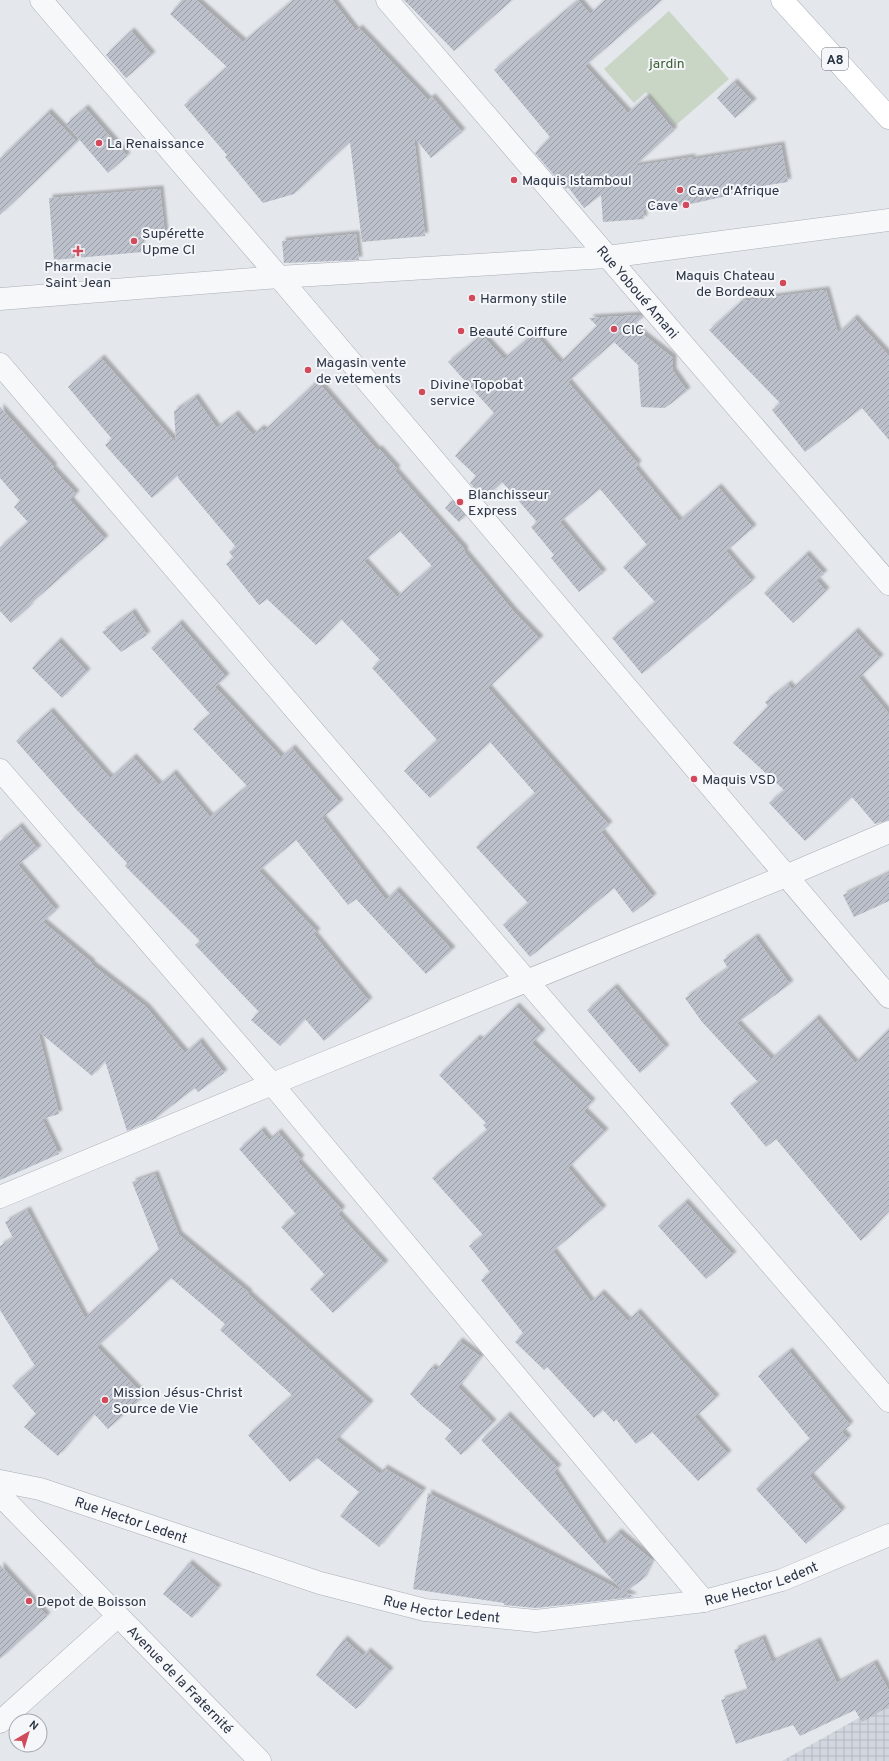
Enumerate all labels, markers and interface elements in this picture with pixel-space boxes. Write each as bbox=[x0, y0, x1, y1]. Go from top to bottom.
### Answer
road number: A8 bbox=[822, 48, 848, 70]
park label: jardin bbox=[648, 56, 685, 73]
place label: La Renaissance bbox=[107, 136, 204, 153]
marker: La Renaissance bbox=[94, 138, 104, 148]
place label: Maquis Istamboul bbox=[522, 173, 632, 190]
marker: Maquis Istamboul bbox=[509, 175, 519, 185]
place label: Cave d'Afrique bbox=[688, 183, 779, 200]
marker: Cave d'Afrique bbox=[675, 185, 685, 195]
place label: Cave bbox=[647, 198, 678, 215]
marker: Cave bbox=[681, 200, 691, 210]
place label: Supérette Upme CI bbox=[142, 226, 204, 259]
marker: Supérette Upme CI bbox=[129, 236, 139, 246]
street label: Rue Yoboué Amani bbox=[592, 243, 681, 343]
marker: Pharmacie Saint Jean bbox=[73, 246, 83, 256]
place label: Pharmacie Saint Jean bbox=[44, 259, 112, 292]
place label: Maquis Chateau de Bordeaux bbox=[675, 268, 775, 301]
marker: Maquis Chateau de Bordeaux bbox=[778, 278, 788, 288]
place label: Harmony stile bbox=[480, 291, 567, 308]
marker: Harmony stile bbox=[467, 293, 477, 303]
place label: CIC bbox=[622, 322, 644, 339]
place label: Beauté Coiffure bbox=[469, 324, 568, 341]
marker: CIC bbox=[609, 324, 619, 334]
marker: Beauté Coiffure bbox=[456, 326, 466, 336]
place label: Magasin vente de vetements bbox=[316, 355, 406, 388]
marker: Magasin vente de vetements bbox=[303, 365, 313, 375]
place label: Divine Topobat service bbox=[430, 377, 523, 410]
marker: Divine Topobat service bbox=[417, 387, 427, 397]
place label: Blanchisseur Express bbox=[468, 487, 549, 520]
marker: Blanchisseur Express bbox=[455, 497, 465, 507]
place label: Maquis VSD bbox=[702, 772, 776, 789]
marker: Maquis VSD bbox=[689, 774, 699, 784]
place label: Mission Jésus-Christ Source de Vie bbox=[113, 1385, 243, 1418]
marker: Mission Jésus-Christ Source de Vie bbox=[100, 1395, 110, 1405]
street label: Rue Hector Ledent bbox=[72, 1494, 189, 1548]
street label: Rue Hector Ledent bbox=[703, 1559, 821, 1610]
street label: Rue Hector Ledent bbox=[381, 1593, 501, 1627]
place label: Depot de Boisson bbox=[37, 1594, 146, 1611]
marker: Depot de Boisson bbox=[24, 1596, 34, 1606]
street label: Avenue de la Fraternité bbox=[123, 1623, 236, 1738]
north arrow bbox=[8, 1713, 48, 1753]
text: N bbox=[26, 1718, 41, 1734]

